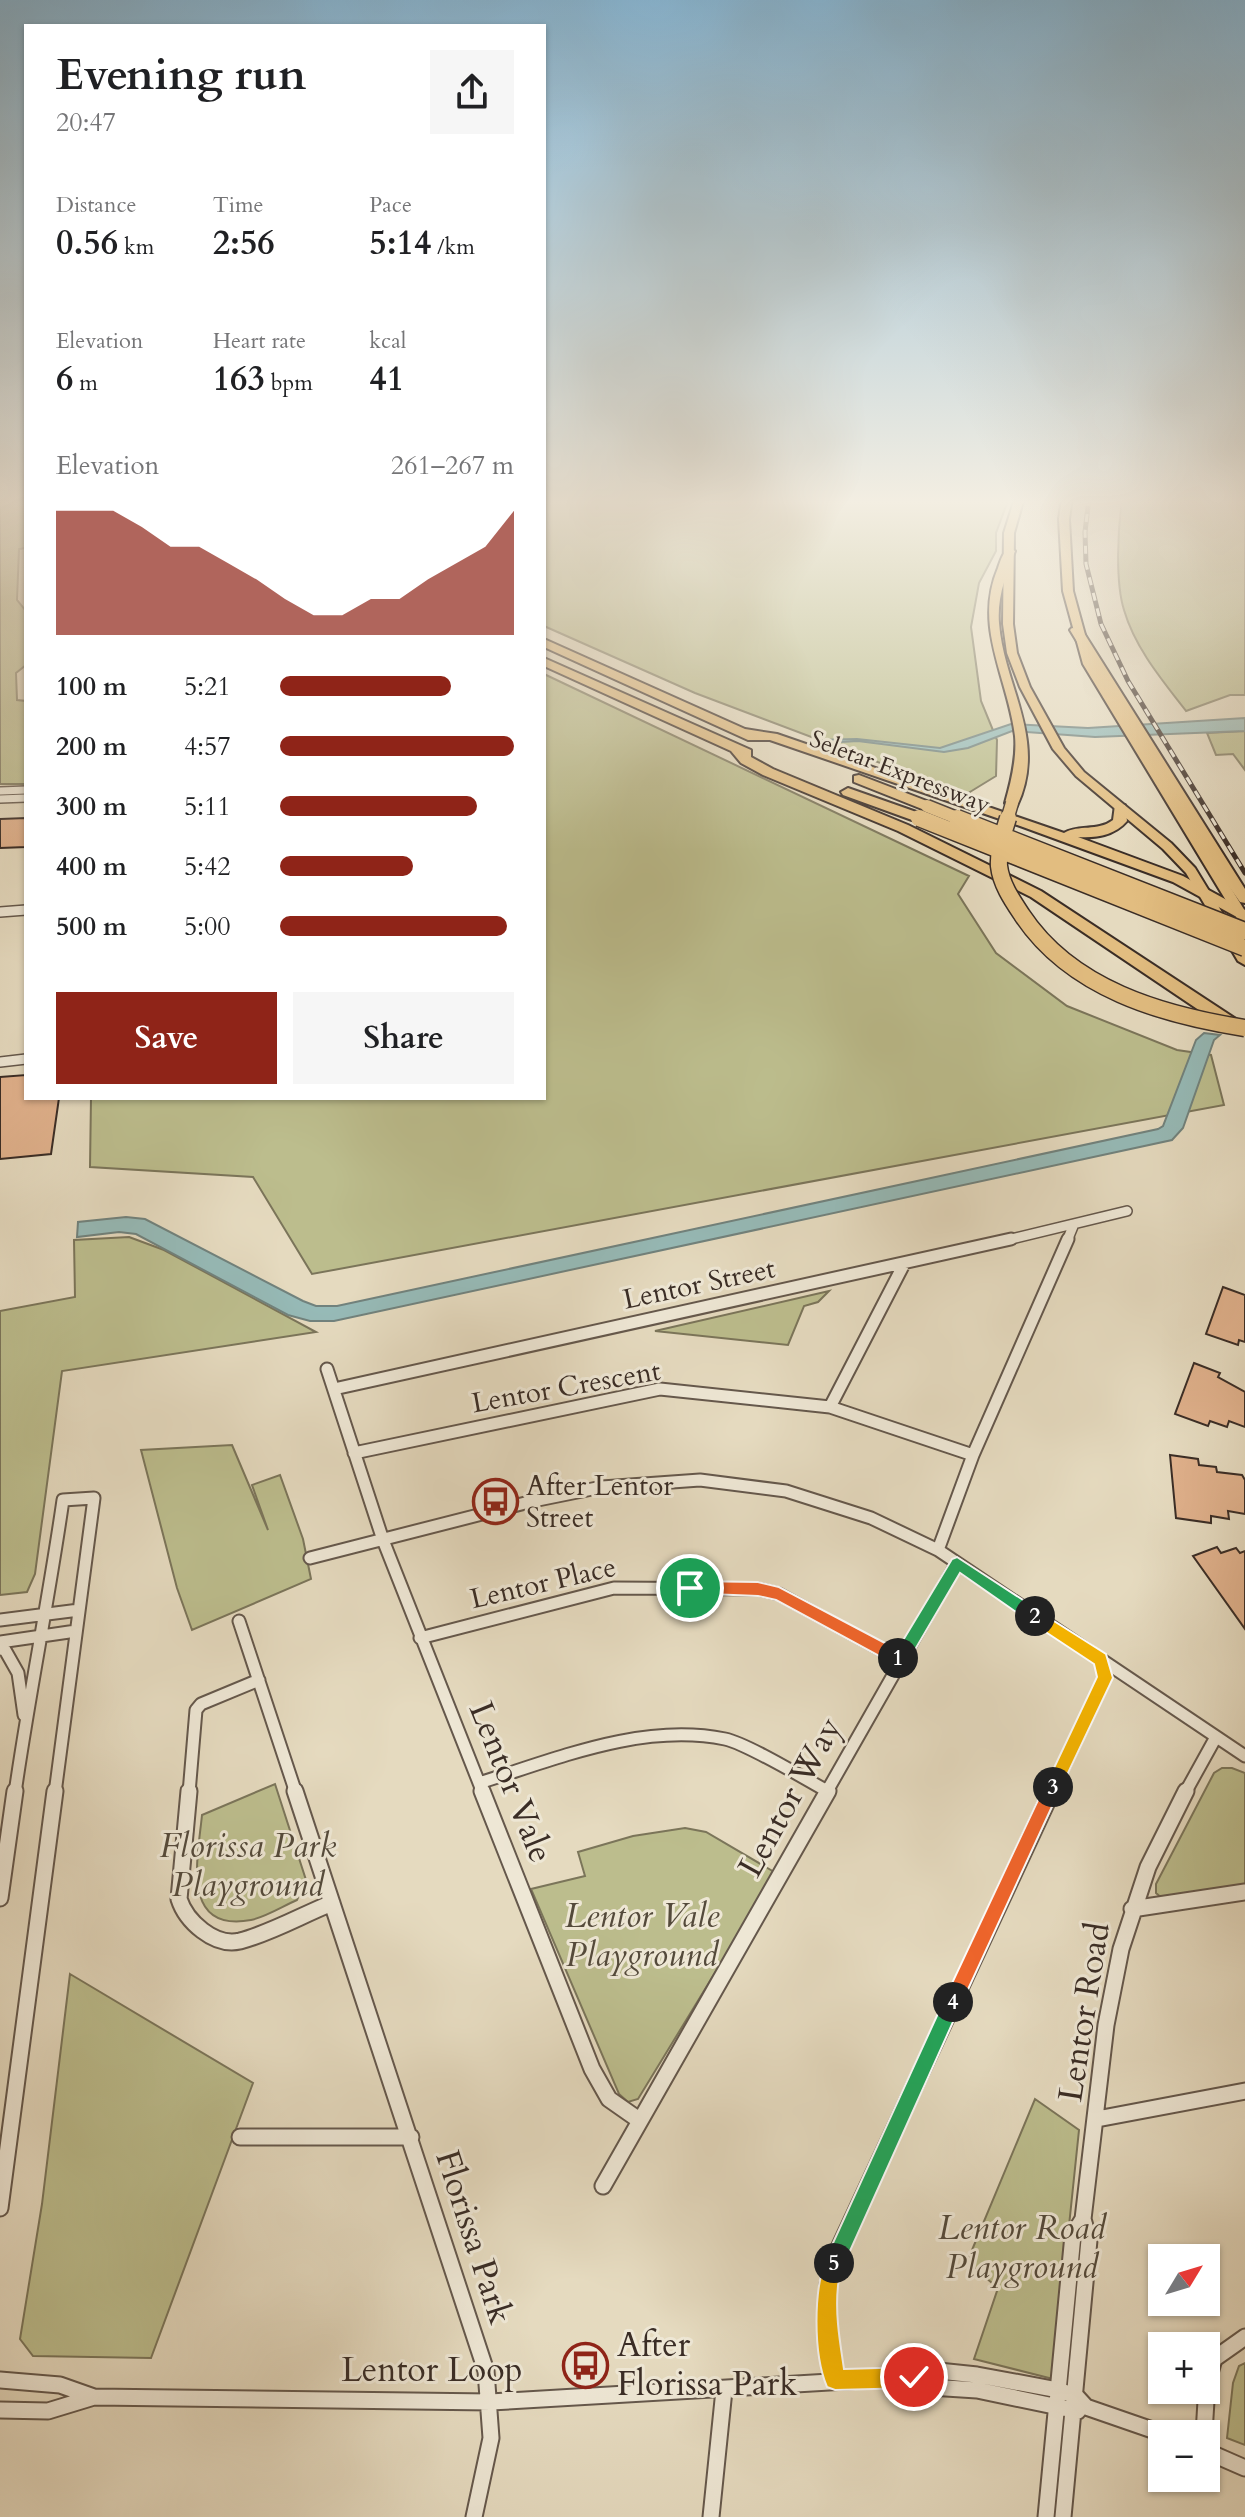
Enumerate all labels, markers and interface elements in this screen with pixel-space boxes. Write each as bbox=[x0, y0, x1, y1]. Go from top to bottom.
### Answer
text: Evening run bbox=[56, 45, 306, 105]
button: share bbox=[430, 50, 514, 134]
text: 20:47 bbox=[56, 105, 116, 140]
text: Distance bbox=[56, 190, 136, 220]
text: Time bbox=[213, 190, 264, 220]
text: Pace bbox=[369, 190, 412, 220]
text: 0.56 bbox=[56, 220, 118, 266]
text: 2:56 bbox=[213, 220, 275, 266]
text: 5:14 bbox=[369, 220, 431, 266]
text: km bbox=[118, 232, 154, 262]
text: /km bbox=[431, 232, 475, 262]
text: Elevation bbox=[56, 326, 143, 356]
text: Heart rate bbox=[213, 326, 306, 356]
text: kcal bbox=[369, 326, 406, 356]
text: 6 bbox=[56, 356, 73, 402]
text: 163 bbox=[213, 356, 265, 402]
text: 41 bbox=[369, 356, 404, 402]
text: m bbox=[73, 368, 98, 398]
text: bpm bbox=[265, 368, 313, 398]
text: Elevation bbox=[56, 448, 159, 483]
text: 261–267 m bbox=[391, 448, 514, 483]
text: 100 m bbox=[56, 669, 127, 704]
text: 5:21 bbox=[184, 669, 231, 704]
street label: Seletar Expressway bbox=[805, 722, 995, 822]
text: 200 m bbox=[56, 729, 127, 764]
text: 4:57 bbox=[184, 729, 231, 764]
text: 300 m bbox=[56, 789, 127, 824]
text: 5:11 bbox=[184, 789, 231, 824]
text: 400 m bbox=[56, 849, 127, 884]
text: 5:42 bbox=[184, 849, 231, 884]
text: 500 m bbox=[56, 909, 127, 944]
text: 5:00 bbox=[184, 909, 231, 944]
button: Save bbox=[56, 992, 277, 1084]
button: Share bbox=[293, 992, 514, 1084]
street label: Lentor Street bbox=[619, 1249, 779, 1319]
street label: Lentor Crescent bbox=[469, 1352, 664, 1422]
place label: After Lentor Street bbox=[526, 1467, 674, 1537]
bus stop icon: After Lentor Street bbox=[471, 1478, 519, 1526]
street label: Lentor Place bbox=[466, 1548, 620, 1618]
pin bbox=[656, 1554, 724, 1622]
icon: arrive bbox=[668, 1566, 712, 1610]
pin: 2 bbox=[1015, 1596, 1055, 1636]
text: 2 bbox=[1029, 1601, 1041, 1631]
pin: 1 bbox=[878, 1638, 918, 1678]
text: 1 bbox=[892, 1643, 904, 1673]
street label: Lentor Vale bbox=[458, 1695, 564, 1869]
street label: Lentor Way bbox=[727, 1709, 853, 1885]
pin: 3 bbox=[1033, 1767, 1073, 1807]
text: 3 bbox=[1047, 1772, 1059, 1802]
park label: Florissa Park Playground bbox=[160, 1823, 336, 1908]
park label: Lentor Vale Playground bbox=[565, 1893, 720, 1978]
street label: Lentor Road bbox=[1047, 1919, 1121, 2105]
pin: 4 bbox=[933, 1982, 973, 2022]
text: 4 bbox=[947, 1987, 959, 2017]
street label: Florissa Park bbox=[424, 2144, 524, 2331]
park label: Lentor Road Playground bbox=[938, 2205, 1108, 2290]
pin: 5 bbox=[814, 2243, 854, 2283]
north arrow bbox=[1148, 2244, 1220, 2316]
map controls bbox=[1148, 2244, 1220, 2492]
text: 5 bbox=[828, 2248, 840, 2278]
place label: After Florissa Park bbox=[617, 2322, 798, 2407]
button: + bbox=[1148, 2332, 1220, 2404]
bus stop icon: After Florissa Park bbox=[562, 2341, 610, 2389]
pin bbox=[880, 2343, 948, 2411]
street label: Lentor Loop bbox=[341, 2347, 523, 2393]
icon: check bbox=[892, 2355, 936, 2399]
button: − bbox=[1148, 2420, 1220, 2492]

